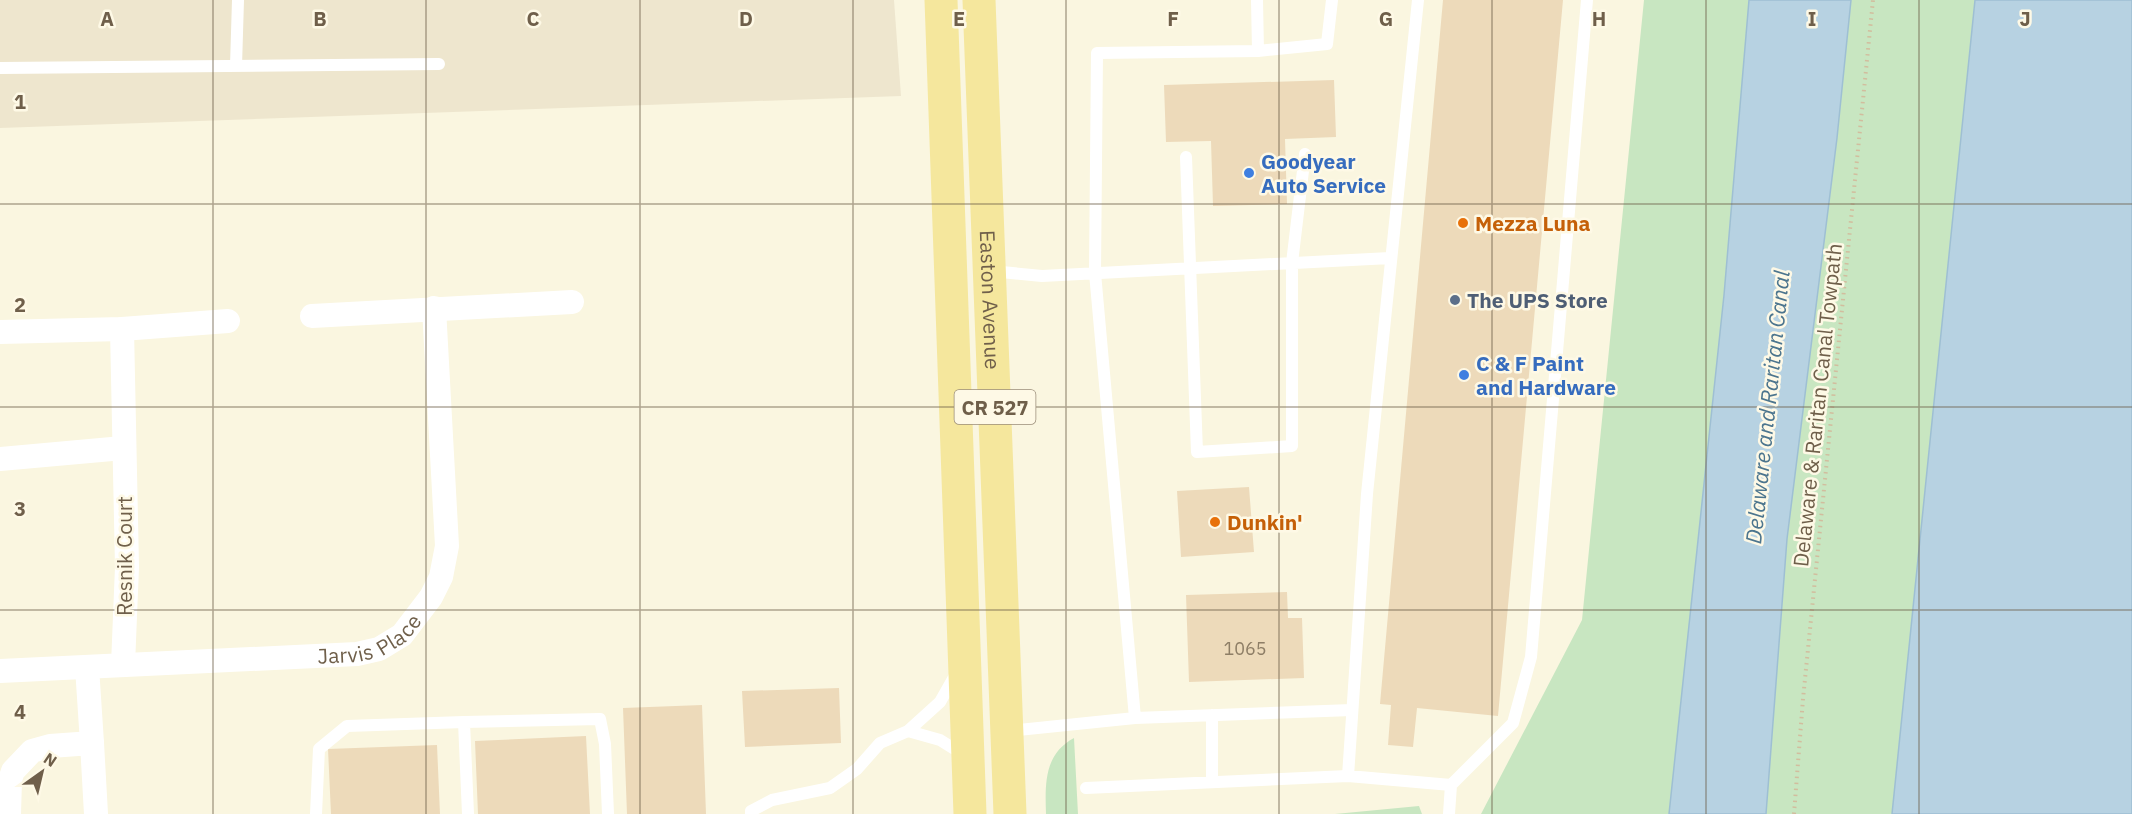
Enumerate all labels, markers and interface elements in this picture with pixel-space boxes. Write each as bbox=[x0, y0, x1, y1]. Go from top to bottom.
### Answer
text: A bbox=[100, 5, 114, 32]
text: B bbox=[313, 5, 327, 32]
text: C bbox=[526, 5, 540, 32]
text: D bbox=[739, 5, 753, 32]
text: E bbox=[953, 5, 965, 32]
text: F bbox=[1167, 5, 1179, 32]
text: G bbox=[1379, 5, 1393, 32]
text: H bbox=[1592, 5, 1606, 32]
text: I bbox=[1808, 5, 1816, 32]
text: J bbox=[2019, 5, 2031, 32]
text: 1 bbox=[14, 88, 26, 115]
place label: Goodyear Auto Service bbox=[1261, 147, 1386, 199]
marker: Goodyear Auto Service bbox=[1242, 166, 1256, 180]
place label: Mezza Luna bbox=[1475, 209, 1591, 237]
marker: Mezza Luna bbox=[1456, 216, 1470, 230]
street label: Easton Avenue bbox=[974, 229, 1007, 370]
street label: Delaware & Raritan Canal Towpath bbox=[1786, 242, 1848, 568]
water label: Delaware and Raritan Canal bbox=[1738, 269, 1796, 545]
place label: The UPS Store bbox=[1467, 286, 1608, 314]
text: 2 bbox=[14, 291, 26, 318]
marker: The UPS Store bbox=[1448, 293, 1462, 307]
place label: C & F Paint and Hardware bbox=[1476, 349, 1616, 401]
marker: C & F Paint and Hardware bbox=[1457, 368, 1471, 382]
road number: CR 527 bbox=[954, 390, 1036, 424]
text: 3 bbox=[14, 495, 26, 522]
street label: Resnik Court bbox=[110, 496, 138, 616]
place label: Dunkin' bbox=[1227, 508, 1303, 536]
marker: Dunkin' bbox=[1208, 515, 1222, 529]
street label: Jarvis Place bbox=[317, 608, 427, 670]
house number: 1065 bbox=[1223, 637, 1267, 660]
text: 4 bbox=[14, 698, 26, 725]
north arrow bbox=[12, 742, 72, 802]
text: N bbox=[40, 748, 61, 771]

